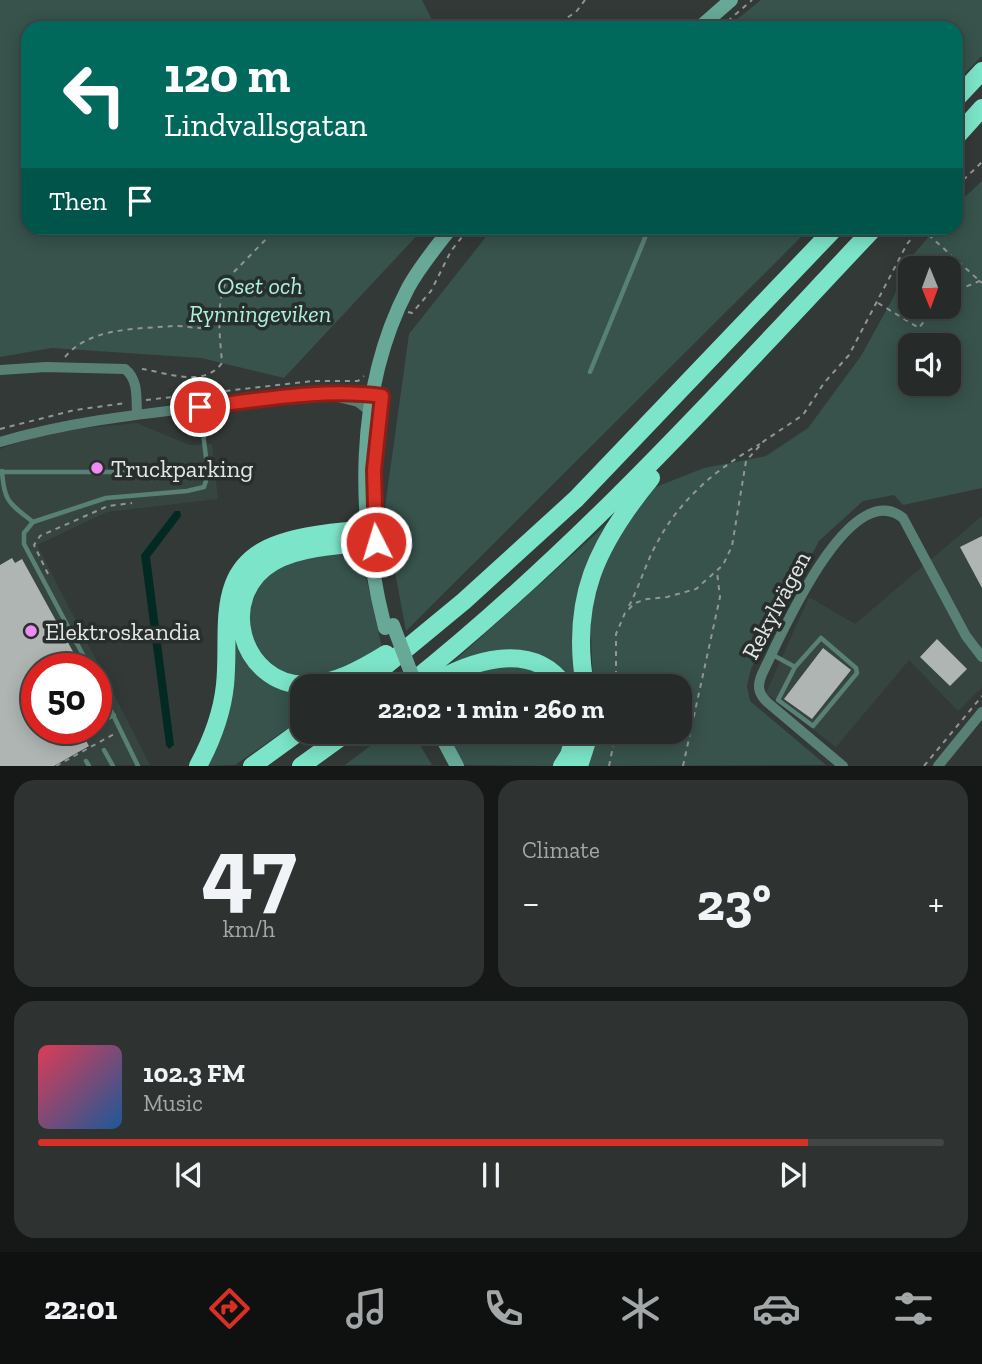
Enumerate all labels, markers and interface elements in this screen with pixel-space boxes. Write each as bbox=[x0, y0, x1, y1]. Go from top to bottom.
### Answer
text: 120 m bbox=[164, 46, 290, 105]
icon: left bbox=[49, 49, 140, 140]
text: Lindvallsgatan bbox=[164, 106, 367, 144]
icon: arrive bbox=[121, 182, 159, 220]
text: Then bbox=[49, 185, 107, 217]
north arrow bbox=[898, 256, 961, 318]
map controls bbox=[898, 256, 961, 396]
park label: Oset och Rynningeviken bbox=[189, 271, 331, 328]
button: sound bbox=[898, 333, 961, 396]
pin bbox=[170, 377, 230, 437]
icon: arrive bbox=[181, 388, 219, 426]
place label: Truckparking bbox=[111, 454, 253, 483]
marker: Truckparking bbox=[89, 460, 105, 476]
position arrow bbox=[339, 505, 413, 579]
street label: Rekylvägen bbox=[735, 546, 817, 664]
place label: Elektroskandia bbox=[45, 617, 201, 646]
marker: Elektroskandia bbox=[23, 623, 39, 639]
speed limit sign: 50 bbox=[21, 653, 112, 744]
text: 22:02 · 1 min · 260 m bbox=[378, 693, 604, 725]
text: 47 bbox=[201, 815, 297, 924]
text: Climate bbox=[522, 836, 600, 864]
text: 23° bbox=[697, 871, 771, 933]
text: − bbox=[522, 880, 540, 926]
text: + bbox=[928, 880, 944, 926]
text: km/h bbox=[223, 915, 275, 943]
text: 102.3 FM bbox=[143, 1057, 245, 1089]
text: Music bbox=[143, 1089, 203, 1117]
icon: previous bbox=[170, 1156, 208, 1194]
icon: pause bbox=[472, 1156, 510, 1194]
icon: next bbox=[774, 1156, 812, 1194]
icon: directions bbox=[205, 1284, 254, 1333]
icon: music bbox=[342, 1284, 391, 1333]
icon: phone bbox=[479, 1284, 528, 1333]
icon: climate bbox=[616, 1284, 665, 1333]
icon: car bbox=[752, 1284, 801, 1333]
icon: filters bbox=[889, 1284, 938, 1333]
text: 22:01 bbox=[44, 1289, 118, 1327]

